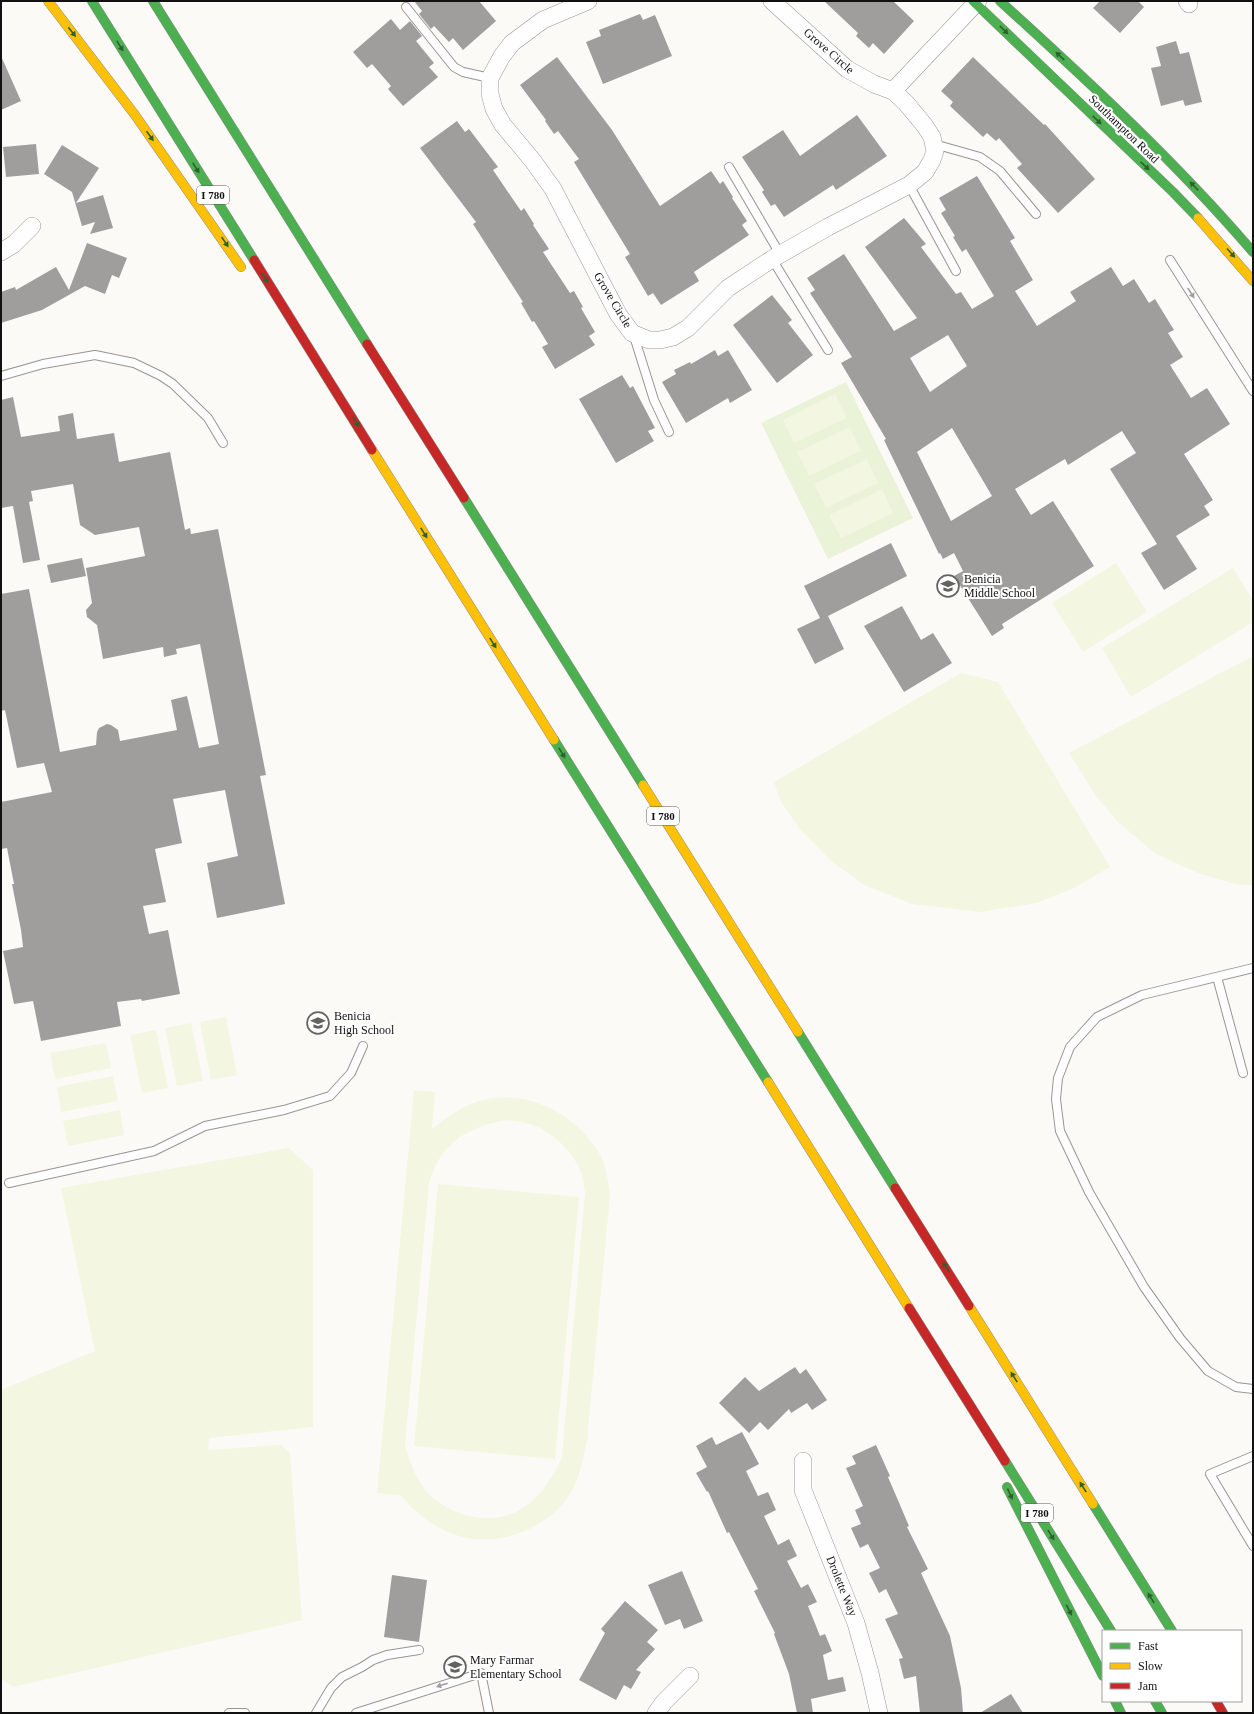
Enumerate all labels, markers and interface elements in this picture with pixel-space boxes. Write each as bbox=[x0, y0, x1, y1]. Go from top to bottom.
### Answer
street label: Grove Circle bbox=[801, 25, 857, 77]
one-way arrow bbox=[68, 26, 77, 37]
one-way arrow bbox=[998, 26, 1009, 35]
one-way arrow bbox=[116, 41, 124, 51]
one-way arrow bbox=[1055, 51, 1065, 61]
street label: Southampton Road bbox=[1086, 92, 1162, 166]
one-way arrow bbox=[1093, 115, 1102, 124]
one-way arrow bbox=[146, 131, 154, 141]
one-way arrow bbox=[1141, 161, 1150, 170]
one-way arrow bbox=[193, 162, 200, 174]
one-way arrow bbox=[1189, 181, 1199, 191]
road number: I 780 bbox=[197, 186, 229, 204]
one-way arrow bbox=[221, 237, 229, 248]
one-way arrow bbox=[1226, 249, 1235, 258]
street label: Grove Circle bbox=[591, 270, 635, 330]
one-way arrow bbox=[262, 272, 269, 284]
one-way arrow bbox=[1188, 287, 1195, 299]
one-way arrow bbox=[352, 416, 359, 428]
one-way arrow bbox=[421, 527, 428, 539]
place label: Benicia Middle School bbox=[964, 572, 1036, 600]
school or university icon: Benicia Middle School bbox=[935, 573, 961, 599]
one-way arrow bbox=[490, 637, 497, 649]
one-way arrow bbox=[559, 747, 566, 759]
road number: I 780 bbox=[647, 807, 679, 825]
place label: Benicia High School bbox=[334, 1009, 395, 1037]
school or university icon: Benicia High School bbox=[305, 1010, 331, 1036]
one-way arrow bbox=[942, 1261, 949, 1273]
one-way arrow bbox=[1011, 1371, 1018, 1383]
one-way arrow bbox=[1079, 1482, 1087, 1493]
one-way arrow bbox=[1007, 1488, 1013, 1500]
road number: I 780 bbox=[1021, 1504, 1053, 1522]
one-way arrow bbox=[1048, 1529, 1055, 1541]
street label: Drolette Way bbox=[824, 1554, 860, 1618]
one-way arrow bbox=[1148, 1592, 1155, 1604]
one-way arrow bbox=[1066, 1604, 1072, 1616]
legend bbox=[1102, 1630, 1242, 1702]
text: Fast bbox=[1138, 1639, 1159, 1653]
place label: Mary Farmar Elementary School bbox=[470, 1653, 562, 1681]
school or university icon: Mary Farmar Elementary School bbox=[442, 1654, 468, 1680]
text: Slow bbox=[1138, 1659, 1163, 1673]
text: Jam bbox=[1138, 1679, 1158, 1693]
one-way arrow bbox=[436, 1683, 448, 1689]

